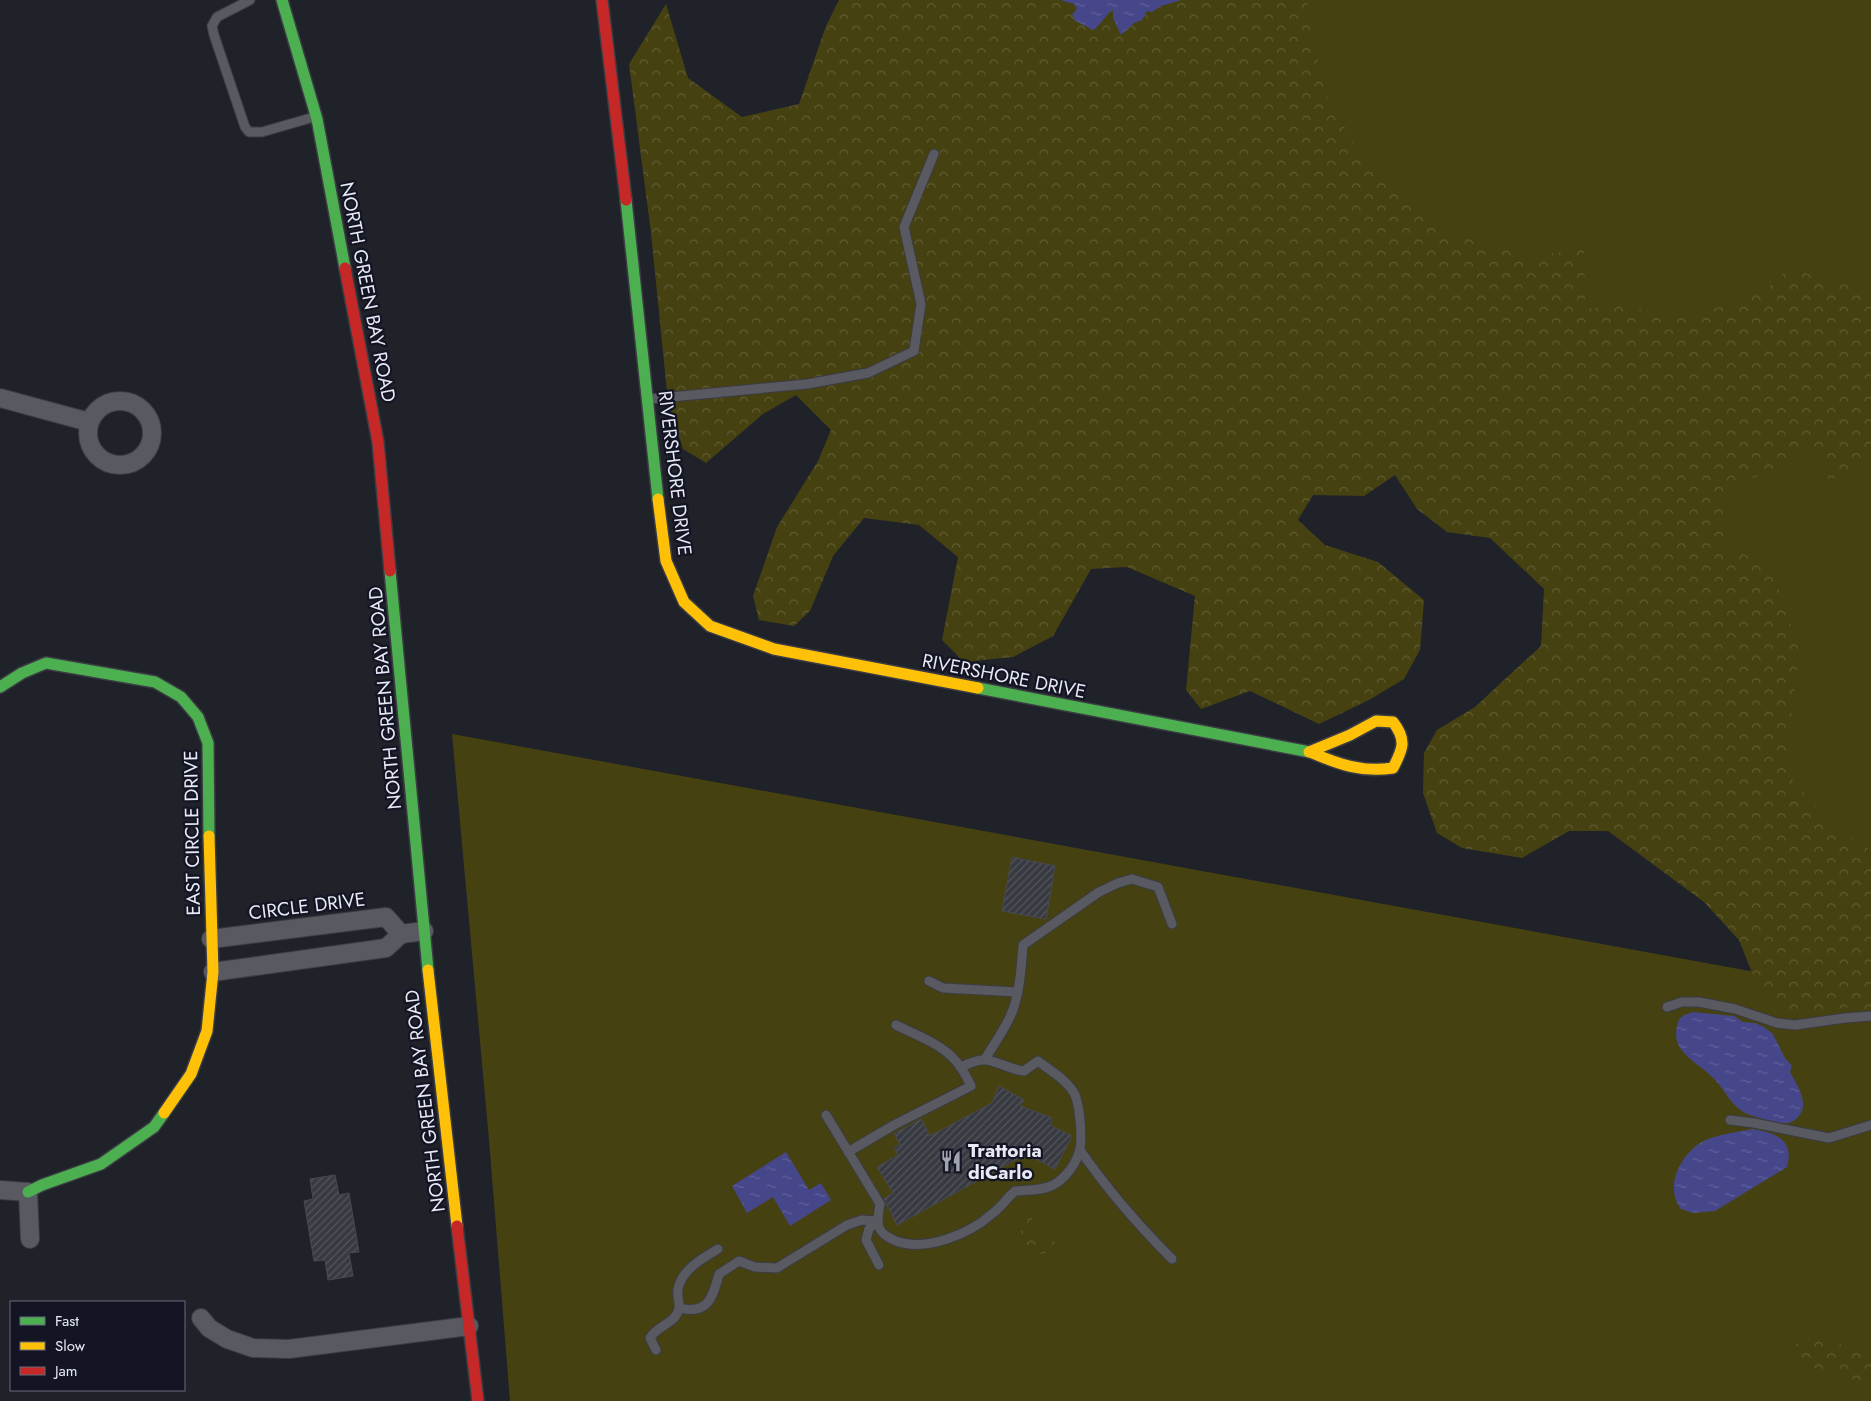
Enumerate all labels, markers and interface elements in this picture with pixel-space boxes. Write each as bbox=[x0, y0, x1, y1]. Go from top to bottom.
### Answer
street label: NORTH GREEN BAY ROAD bbox=[333, 180, 403, 404]
street label: RIVERSHORE DRIVE bbox=[651, 389, 699, 557]
street label: NORTH GREEN BAY ROAD bbox=[362, 585, 408, 811]
street label: RIVERSHORE DRIVE bbox=[920, 647, 1088, 705]
street label: EAST CIRCLE DRIVE bbox=[177, 750, 207, 916]
street label: CIRCLE DRIVE bbox=[247, 885, 367, 927]
street label: NORTH GREEN BAY ROAD bbox=[398, 988, 452, 1214]
place label: Trattoria diCarlo bbox=[968, 1137, 1042, 1186]
restaurant icon: Trattoria diCarlo bbox=[938, 1148, 964, 1174]
legend bbox=[10, 1301, 185, 1391]
text: Fast bbox=[55, 1310, 79, 1332]
text: Slow bbox=[55, 1335, 86, 1357]
text: Jam bbox=[53, 1360, 78, 1382]

